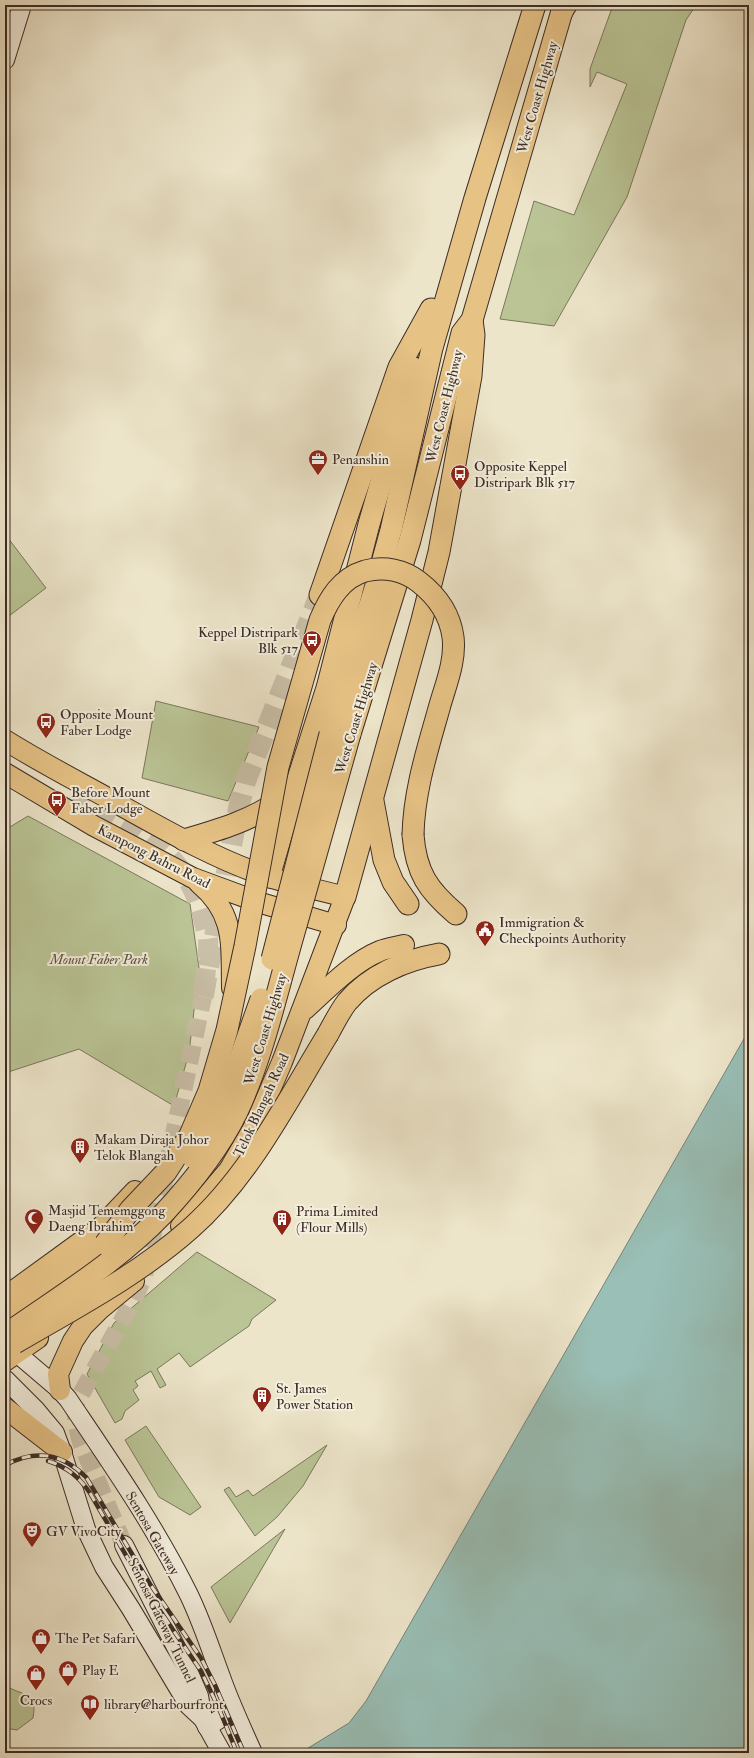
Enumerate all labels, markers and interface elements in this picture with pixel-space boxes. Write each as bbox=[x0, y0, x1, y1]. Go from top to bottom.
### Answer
street label: West Coast Highway bbox=[513, 38, 563, 156]
street label: West Coast Highway bbox=[422, 347, 468, 466]
office icon: Penanshin bbox=[307, 448, 329, 476]
place label: Penanshin bbox=[332, 451, 389, 468]
place label: Opposite Keppel Distripark Blk 517 bbox=[474, 458, 576, 492]
bus stop icon: Opposite Keppel Distripark Blk 517 bbox=[449, 463, 471, 491]
place label: Keppel Distripark Blk 517 bbox=[198, 624, 299, 657]
bus stop icon: Keppel Distripark Blk 517 bbox=[301, 629, 323, 657]
street label: West Coast Highway bbox=[331, 659, 383, 777]
place label: Opposite Mount Faber Lodge bbox=[60, 706, 153, 739]
bus stop icon: Opposite Mount Faber Lodge bbox=[35, 711, 57, 739]
place label: Before Mount Faber Lodge bbox=[71, 784, 151, 817]
bus stop icon: Before Mount Faber Lodge bbox=[46, 789, 68, 817]
street label: Kampong Bahru Road bbox=[94, 821, 213, 893]
place label: Immigration & Checkpoints Authority bbox=[499, 914, 627, 948]
public building icon: Immigration & Checkpoints Authority bbox=[474, 919, 496, 947]
park label: Mount Faber Park bbox=[49, 951, 148, 968]
street label: West Coast Highway bbox=[240, 970, 292, 1088]
street label: Telok Blangah Road bbox=[230, 1051, 293, 1160]
place label: Makam Diraja Johor Telok Blangah bbox=[94, 1131, 210, 1164]
building icon: Makam Diraja Johor Telok Blangah bbox=[69, 1136, 91, 1164]
place label: Masjid Tememggong Daeng Ibrahim bbox=[48, 1202, 166, 1235]
place label: Prima Limited (Flour Mills) bbox=[296, 1203, 378, 1236]
mosque icon: Masjid Tememggong Daeng Ibrahim bbox=[23, 1207, 45, 1235]
building icon: Prima Limited (Flour Mills) bbox=[271, 1208, 293, 1236]
place label: St. James Power Station bbox=[276, 1380, 353, 1413]
building icon: St. James Power Station bbox=[251, 1385, 273, 1413]
street label: Sentosa Gateway bbox=[121, 1488, 184, 1579]
theatre icon: GV VivoCity bbox=[21, 1520, 43, 1548]
place label: GV VivoCity bbox=[46, 1523, 122, 1541]
street label: Sentosa Gateway Tunnel bbox=[123, 1555, 199, 1686]
shop icon: The Pet Safari bbox=[30, 1627, 52, 1655]
place label: The Pet Safari bbox=[55, 1630, 136, 1647]
shop icon: Play E bbox=[57, 1659, 79, 1687]
place label: Play E bbox=[82, 1662, 119, 1680]
shop icon: Crocs bbox=[25, 1663, 47, 1691]
place label: Crocs bbox=[20, 1692, 52, 1709]
library icon: library@harbourfront bbox=[79, 1693, 101, 1721]
place label: library@harbourfront bbox=[104, 1696, 224, 1714]

